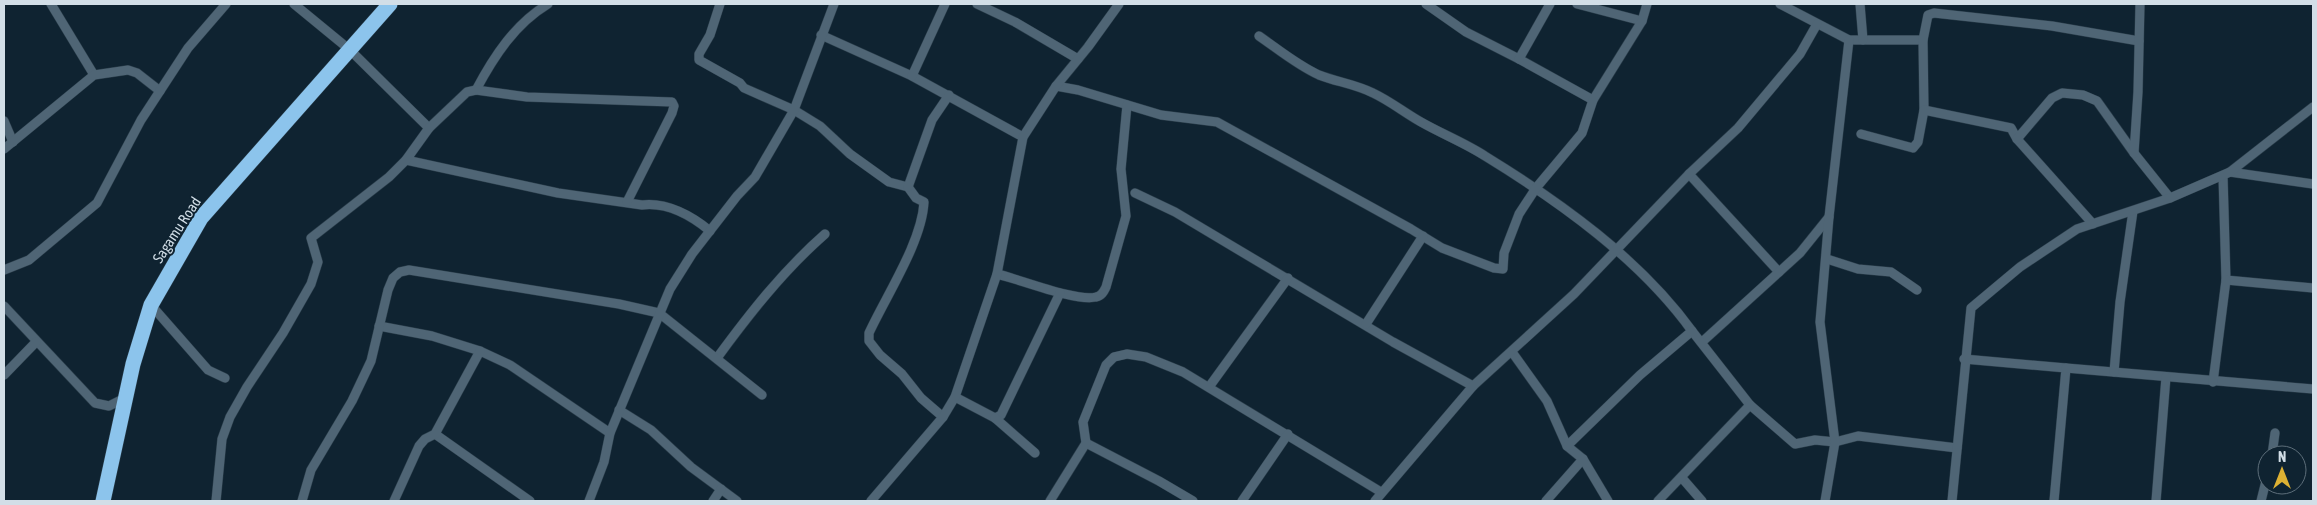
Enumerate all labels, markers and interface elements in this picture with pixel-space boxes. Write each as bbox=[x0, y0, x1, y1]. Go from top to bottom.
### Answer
street label: Sagamu Road bbox=[149, 194, 204, 266]
north arrow bbox=[2257, 445, 2307, 495]
text: N bbox=[2278, 449, 2286, 465]

